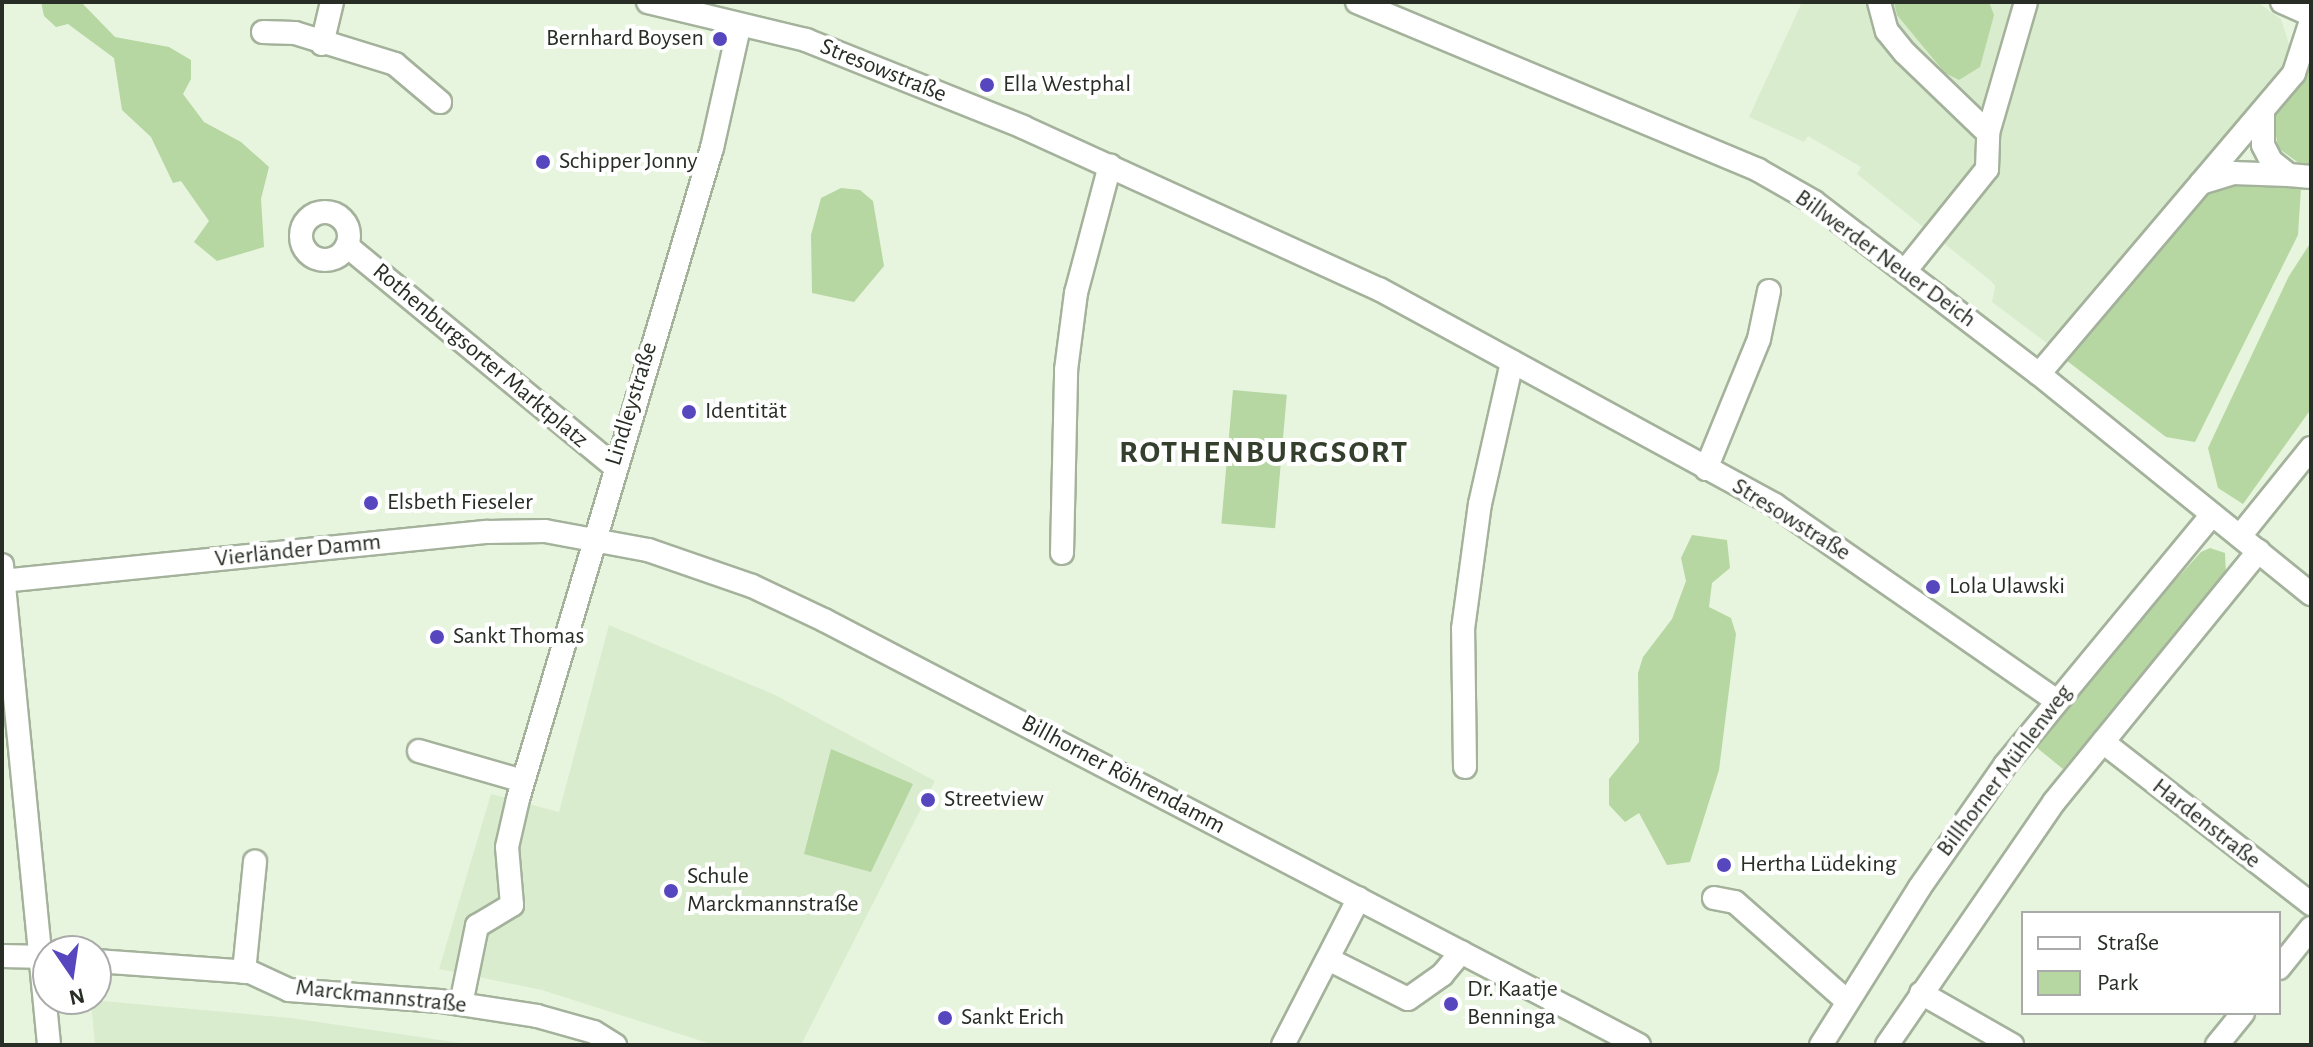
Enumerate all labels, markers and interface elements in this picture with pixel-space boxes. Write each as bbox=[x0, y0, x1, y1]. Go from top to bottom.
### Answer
place label: Bernhard Boysen bbox=[546, 25, 704, 53]
marker: Bernhard Boysen bbox=[711, 30, 729, 48]
street label: Stresowstraße bbox=[816, 33, 950, 109]
place label: Ella Westphal bbox=[1003, 71, 1131, 99]
marker: Ella Westphal bbox=[978, 76, 996, 94]
place label: Schipper Jonny bbox=[559, 148, 697, 176]
marker: Schipper Jonny bbox=[534, 153, 552, 171]
street label: Billwerder Neuer Deich bbox=[1789, 184, 1981, 334]
street label: Rothenburgsorter Marktplatz bbox=[366, 257, 594, 455]
street label: Lindleystraße bbox=[600, 339, 664, 469]
place label: Identität bbox=[705, 398, 787, 426]
marker: Identität bbox=[680, 403, 698, 421]
district label: ROTHENBURGSORT bbox=[1119, 433, 1409, 471]
street label: Stresowstraße bbox=[1727, 472, 1855, 568]
place label: Elsbeth Fieseler bbox=[387, 489, 533, 517]
marker: Elsbeth Fieseler bbox=[362, 494, 380, 512]
street label: Vierländer Damm bbox=[213, 528, 383, 574]
place label: Lola Ulawski bbox=[1949, 573, 2065, 601]
marker: Lola Ulawski bbox=[1924, 578, 1942, 596]
place label: Sankt Thomas bbox=[453, 623, 584, 651]
marker: Sankt Thomas bbox=[428, 628, 446, 646]
street label: Billhorner Mühlenweg bbox=[1931, 679, 2079, 863]
street label: Billhorner Röhrendamm bbox=[1016, 709, 1230, 841]
street label: Hardenstraße bbox=[2146, 773, 2266, 875]
place label: Streetview bbox=[944, 786, 1044, 814]
marker: Streetview bbox=[919, 791, 937, 809]
place label: Hertha Lüdeking bbox=[1740, 851, 1896, 879]
marker: Hertha Lüdeking bbox=[1715, 856, 1733, 874]
place label: Schule Marckmannstraße bbox=[687, 863, 859, 919]
marker: Schule Marckmannstraße bbox=[662, 882, 680, 900]
legend bbox=[2021, 911, 2281, 1015]
text: Straße bbox=[2097, 931, 2159, 955]
north arrow bbox=[32, 935, 112, 1015]
text: Park bbox=[2097, 971, 2138, 995]
street label: Marckmannstraße bbox=[294, 974, 468, 1020]
place label: Dr. Kaatje Benninga bbox=[1467, 976, 1558, 1032]
text: N bbox=[67, 984, 87, 1009]
marker: Dr. Kaatje Benninga bbox=[1442, 995, 1460, 1013]
place label: Sankt Erich bbox=[961, 1004, 1064, 1032]
marker: Sankt Erich bbox=[936, 1009, 954, 1027]

